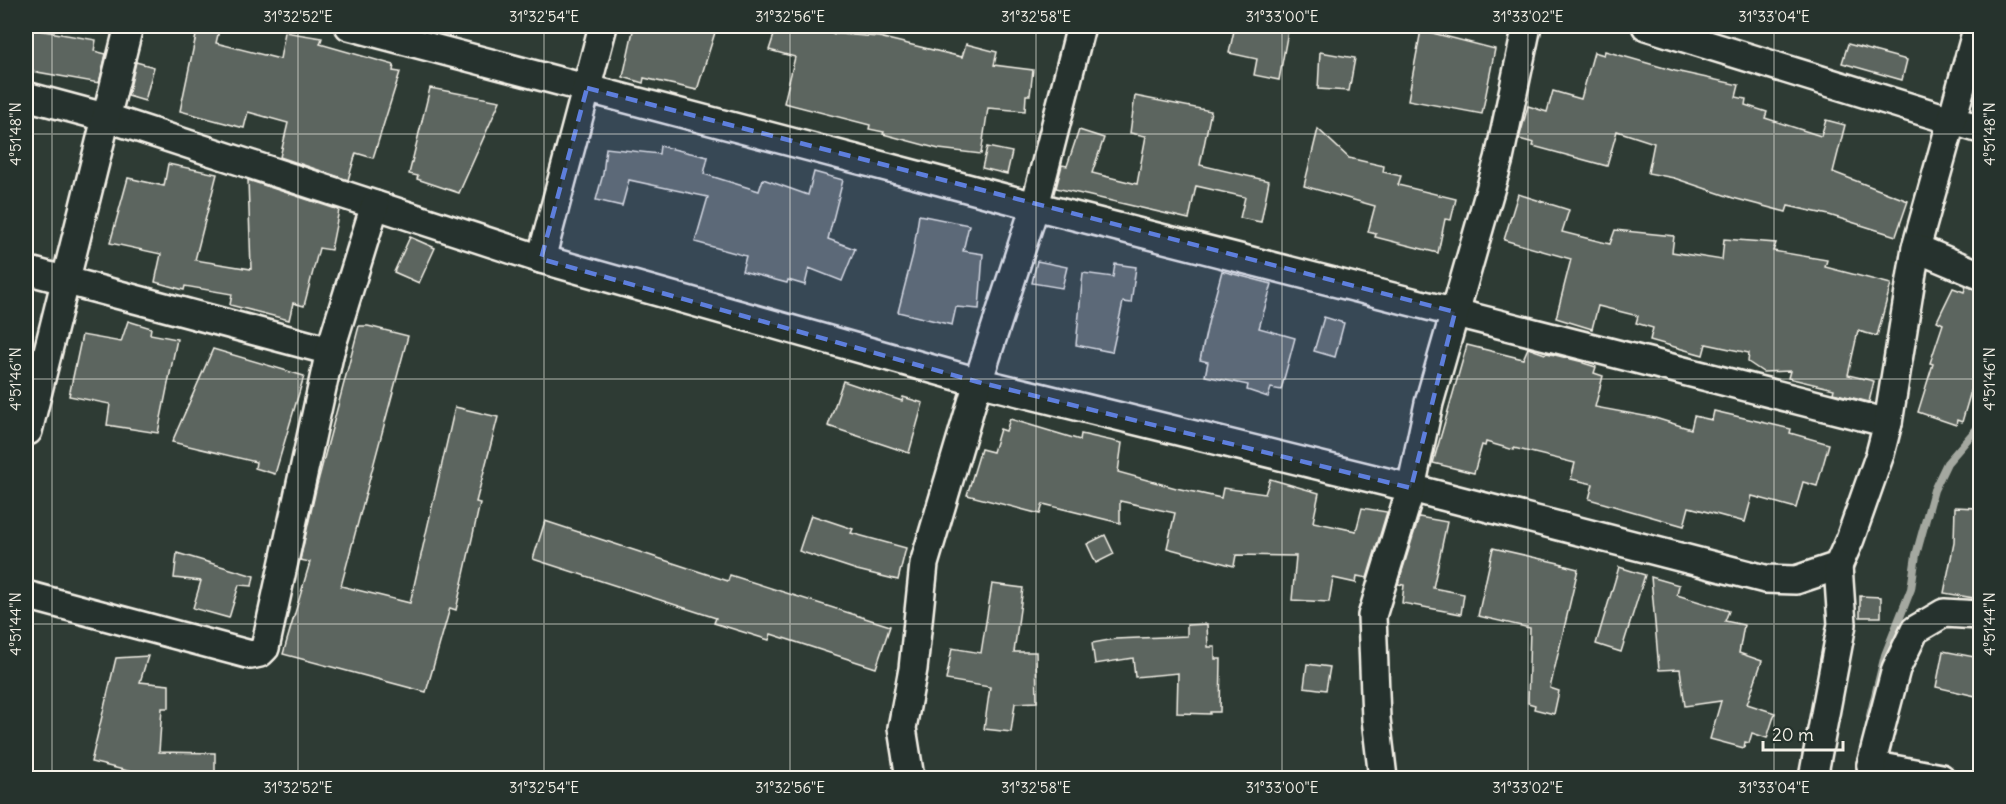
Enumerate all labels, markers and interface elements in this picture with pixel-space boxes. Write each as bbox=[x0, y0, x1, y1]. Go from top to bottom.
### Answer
text: 31°32'52"E bbox=[263, 7, 333, 26]
text: 31°32'54"E bbox=[509, 7, 579, 26]
text: 31°32'56"E bbox=[755, 7, 825, 26]
text: 31°32'58"E bbox=[1001, 7, 1071, 26]
text: 31°33'00"E bbox=[1246, 7, 1319, 26]
text: 31°33'02"E bbox=[1492, 7, 1564, 26]
text: 31°33'04"E bbox=[1738, 7, 1810, 26]
text: 4°51'48"N bbox=[6, 102, 25, 166]
text: 4°51'48"N bbox=[1980, 102, 1999, 166]
text: 4°51'46"N bbox=[6, 347, 25, 411]
text: 4°51'46"N bbox=[1980, 347, 1999, 411]
text: 4°51'44"N bbox=[6, 592, 25, 656]
text: 4°51'44"N bbox=[1980, 592, 1999, 656]
scale bar bbox=[1763, 714, 1842, 752]
text: 20 m bbox=[1772, 723, 1814, 746]
text: 31°32'52"E bbox=[263, 778, 333, 797]
text: 31°32'54"E bbox=[509, 778, 579, 797]
text: 31°32'56"E bbox=[755, 778, 825, 797]
text: 31°32'58"E bbox=[1001, 778, 1071, 797]
text: 31°33'00"E bbox=[1246, 778, 1319, 797]
text: 31°33'02"E bbox=[1492, 778, 1564, 797]
text: 31°33'04"E bbox=[1738, 778, 1810, 797]

